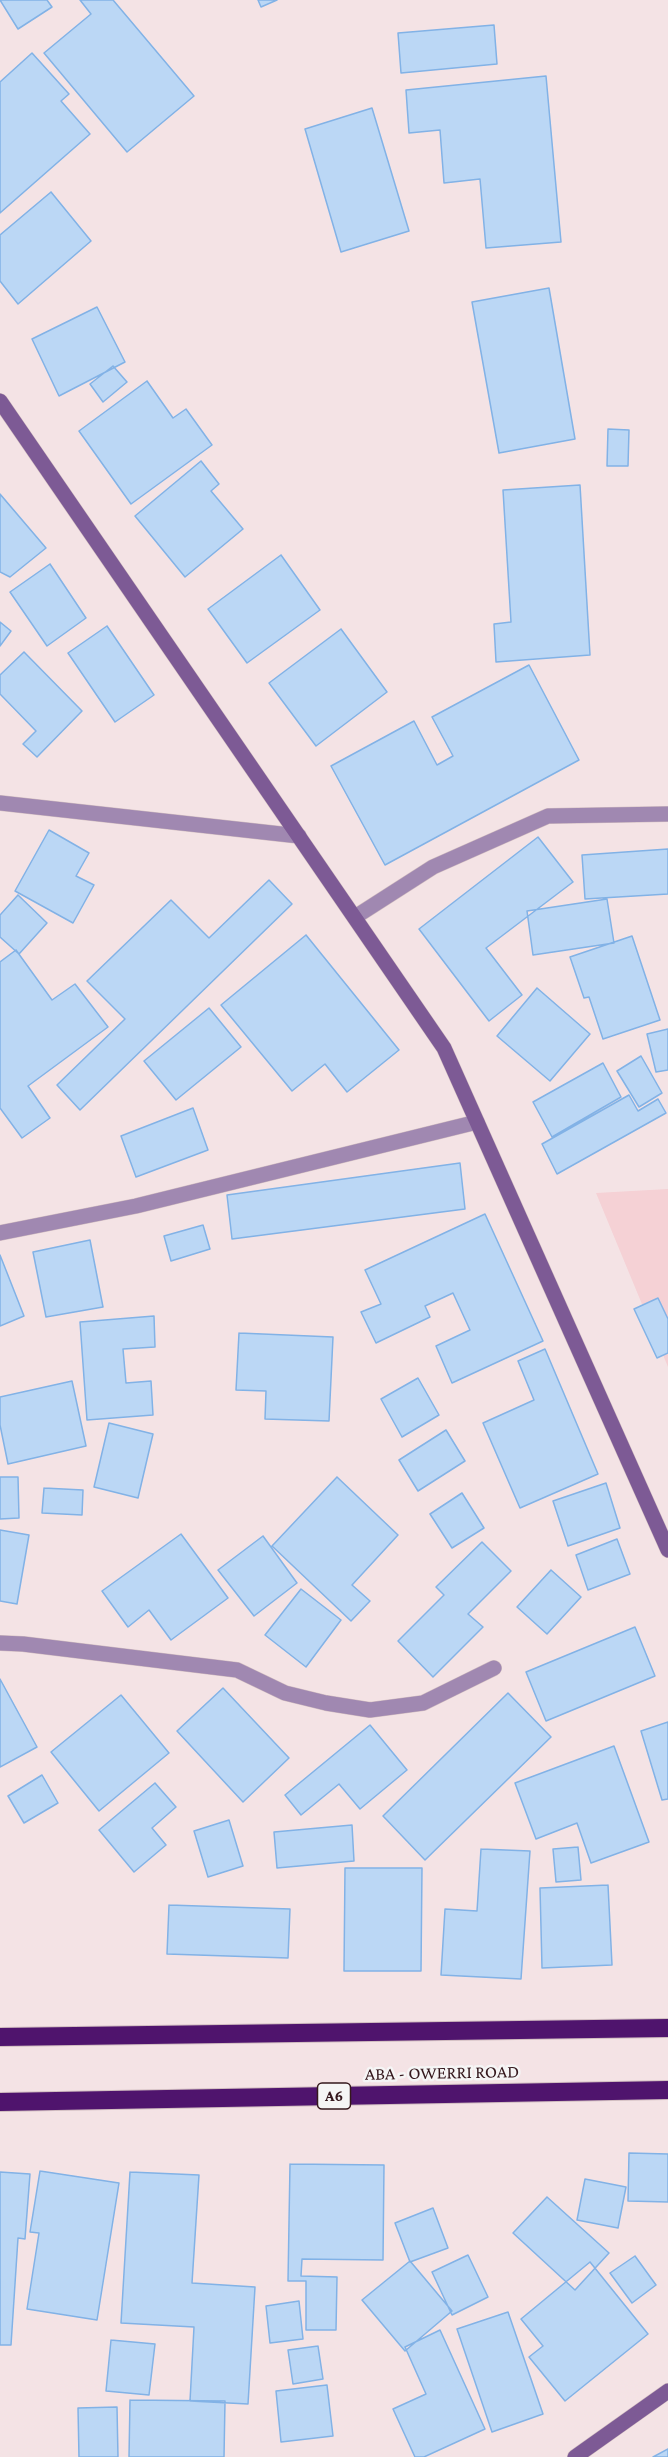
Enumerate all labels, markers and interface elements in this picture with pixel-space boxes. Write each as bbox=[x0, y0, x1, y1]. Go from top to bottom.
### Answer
street label: ABA - OWERRI ROAD bbox=[365, 2061, 519, 2085]
road number: A6 bbox=[318, 2083, 350, 2109]

